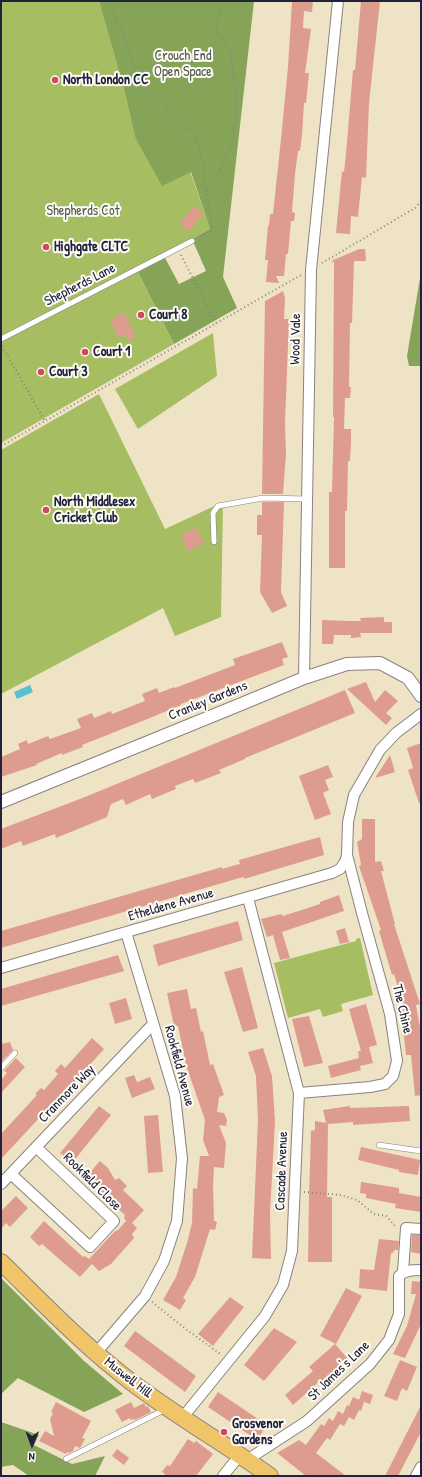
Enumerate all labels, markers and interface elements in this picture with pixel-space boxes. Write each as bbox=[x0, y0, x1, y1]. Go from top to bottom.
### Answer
park label: Crouch End Open Space bbox=[154, 48, 212, 80]
place label: North London CC bbox=[63, 72, 149, 88]
marker: North London CC bbox=[50, 75, 60, 85]
park label: Shepherds Cot bbox=[47, 203, 119, 219]
place label: Highgate CLTC bbox=[54, 239, 128, 255]
marker: Highgate CLTC bbox=[41, 242, 51, 252]
street label: Shepherds Lane bbox=[42, 260, 118, 310]
place label: Court 8 bbox=[149, 307, 187, 323]
marker: Court 8 bbox=[136, 310, 146, 320]
street label: Wood Vale bbox=[287, 313, 305, 365]
place label: Court 1 bbox=[93, 344, 130, 360]
marker: Court 1 bbox=[80, 347, 90, 357]
place label: Court 3 bbox=[49, 364, 88, 380]
marker: Court 3 bbox=[36, 367, 46, 377]
place label: North Middlesex Cricket Club bbox=[54, 494, 135, 526]
marker: North Middlesex Cricket Club bbox=[41, 505, 51, 515]
street label: Cranley Gardens bbox=[166, 678, 250, 724]
street label: Etheldene Avenue bbox=[126, 885, 216, 925]
street label: The Chine bbox=[388, 983, 416, 1035]
street label: Rookfield Avenue bbox=[160, 1024, 198, 1108]
street label: Cranmore Way bbox=[35, 1061, 99, 1127]
street label: Cascade Avenue bbox=[272, 1131, 292, 1211]
street label: Rookfield Close bbox=[60, 1150, 124, 1214]
street label: St James's Lane bbox=[305, 1337, 373, 1405]
street label: Muswell Hill bbox=[101, 1354, 155, 1402]
place label: Grosvenor Gardens bbox=[232, 1416, 284, 1448]
north arrow bbox=[12, 1425, 52, 1465]
marker: Grosvenor Gardens bbox=[219, 1427, 229, 1437]
text: N bbox=[29, 1450, 35, 1464]

